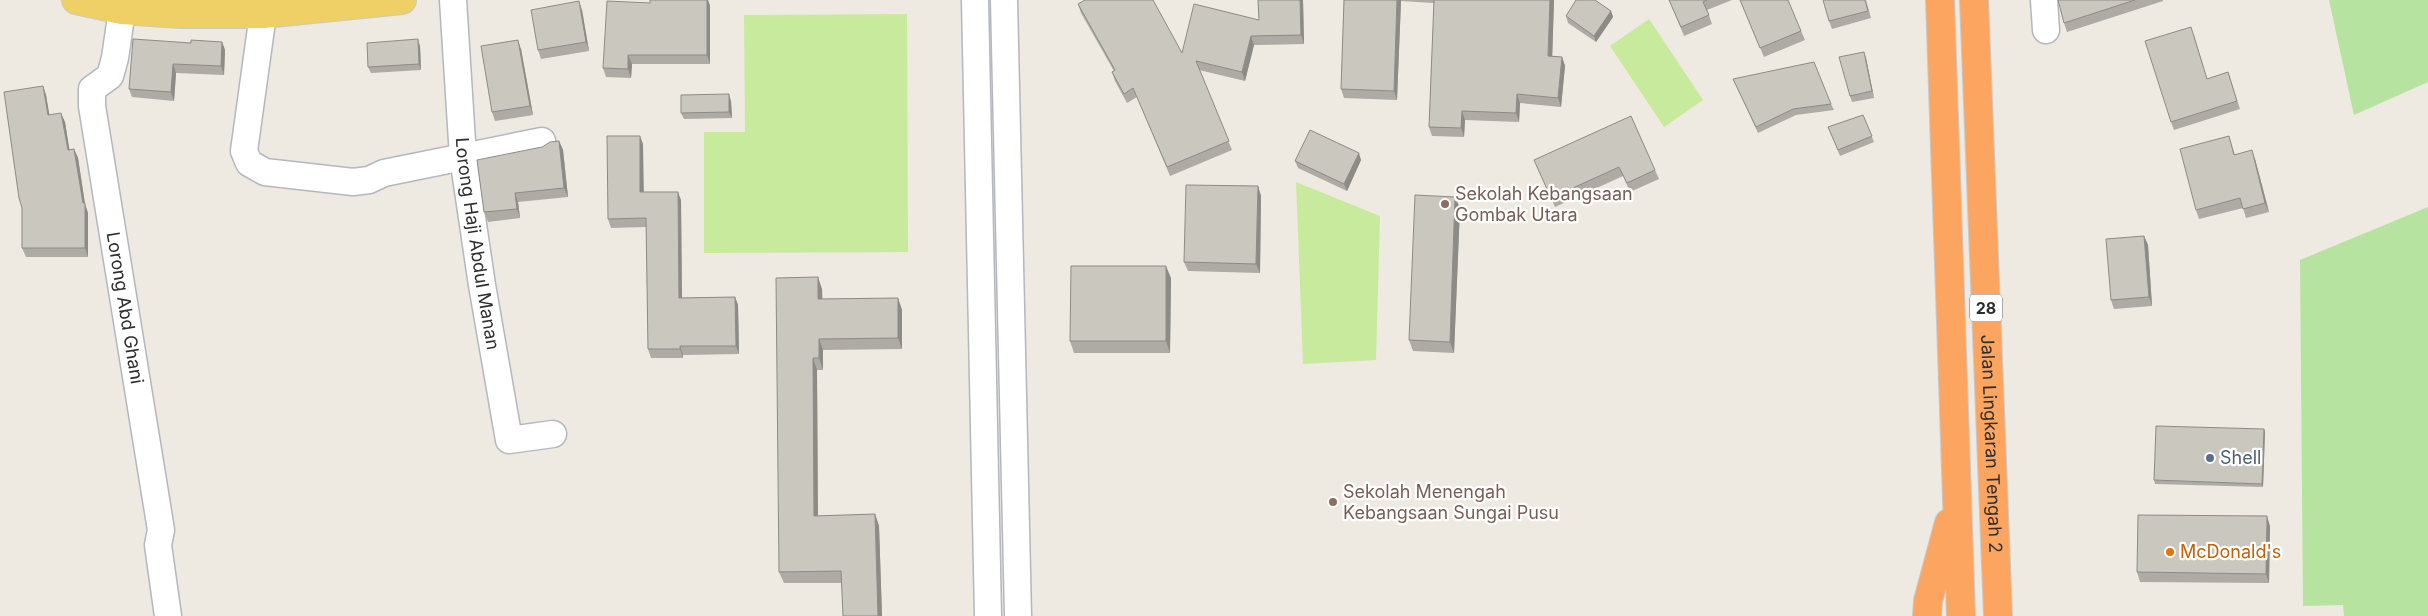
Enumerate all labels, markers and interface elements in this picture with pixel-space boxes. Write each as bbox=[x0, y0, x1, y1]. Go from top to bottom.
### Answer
street label: Lorong Haji Abdul Manan bbox=[452, 137, 504, 351]
place label: Sekolah Kebangsaan Gombak Utara bbox=[1455, 183, 1633, 225]
marker: Sekolah Kebangsaan Gombak Utara bbox=[1439, 198, 1451, 210]
street label: Lorong Abd Ghani bbox=[103, 230, 148, 385]
road number: 28 bbox=[1970, 294, 2002, 322]
street label: Jalan Lingkaran Tengah 2 bbox=[1977, 334, 2007, 553]
place label: Shell bbox=[2220, 447, 2261, 468]
marker: Shell bbox=[2204, 452, 2216, 464]
place label: Sekolah Menengah Kebangsaan Sungai Pusu bbox=[1343, 481, 1559, 523]
marker: Sekolah Menengah Kebangsaan Sungai Pusu bbox=[1327, 496, 1339, 508]
place label: McDonald's bbox=[2180, 541, 2281, 562]
marker: McDonald's bbox=[2164, 546, 2176, 558]

